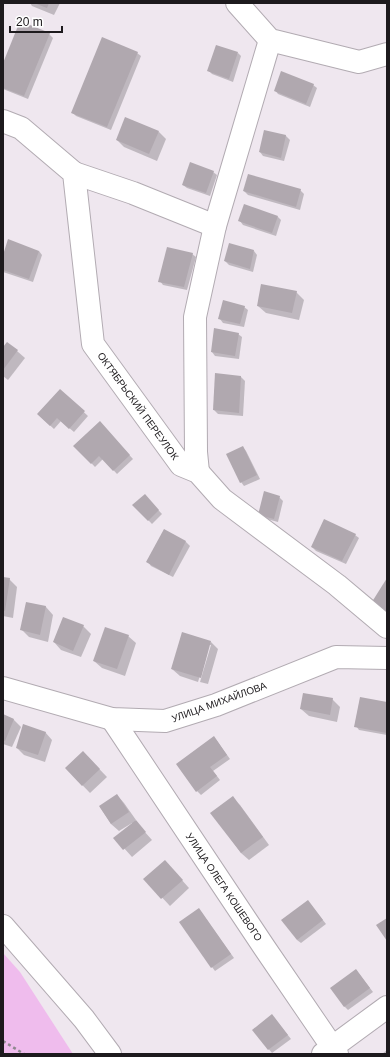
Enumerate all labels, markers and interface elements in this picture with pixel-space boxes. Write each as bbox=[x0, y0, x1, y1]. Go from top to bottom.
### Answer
scale bar bbox=[10, 8, 62, 34]
text: 20 m bbox=[16, 15, 43, 29]
street label: ОКТЯБРЬСКИЙ ПЕРЕУЛОК bbox=[95, 350, 182, 462]
street label: УЛИЦА МИХАЙЛОВА bbox=[170, 679, 268, 724]
street label: УЛИЦА ОЛЕГА КОШЕВОГО bbox=[184, 831, 264, 943]

